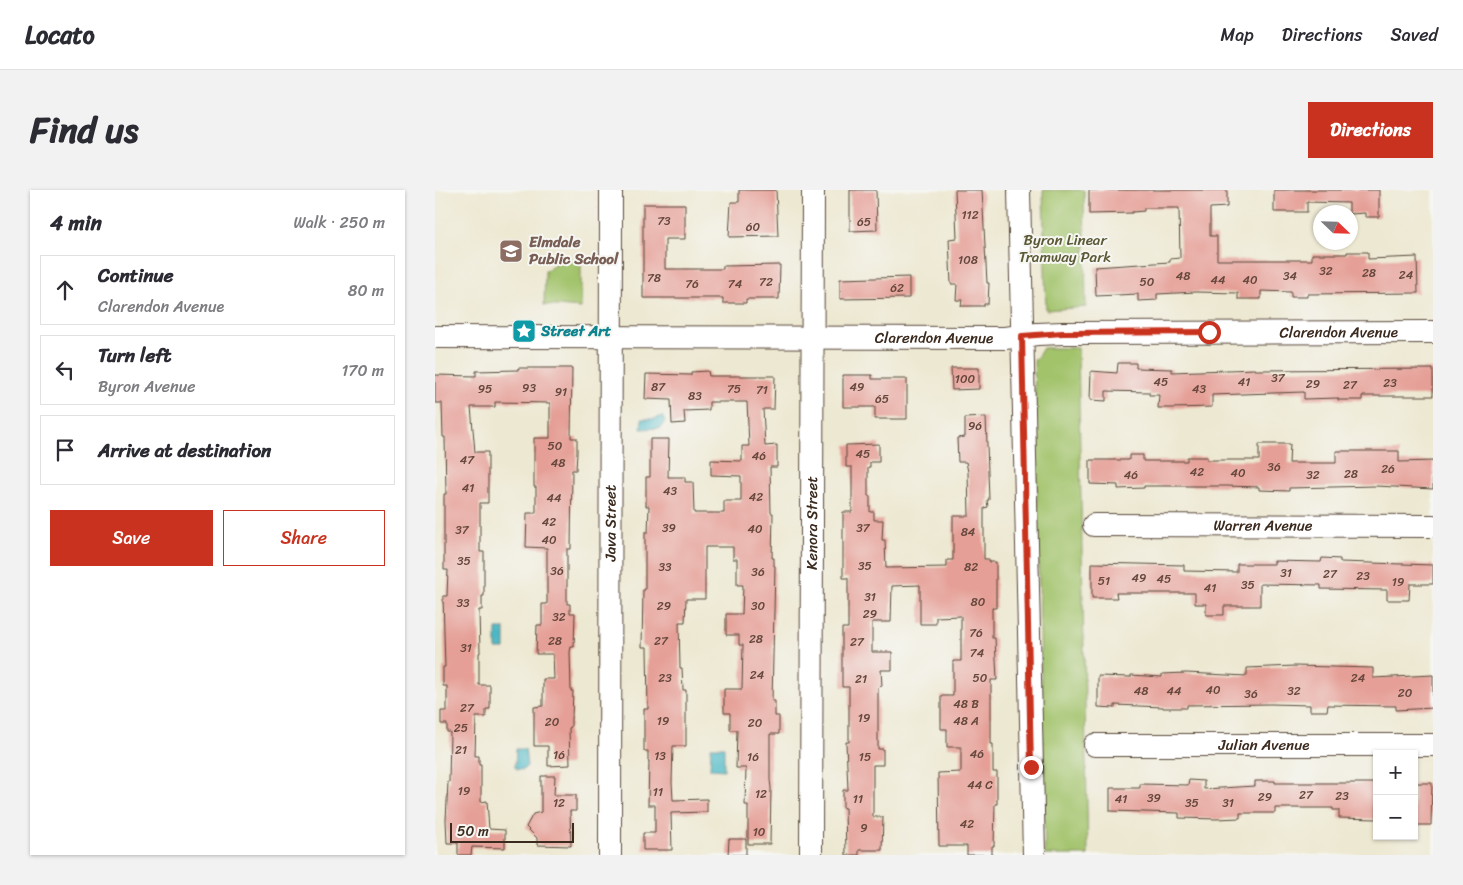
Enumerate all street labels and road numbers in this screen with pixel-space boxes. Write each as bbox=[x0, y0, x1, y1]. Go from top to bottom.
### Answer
street label: Clarendon Avenue bbox=[1279, 319, 1398, 345]
street label: Clarendon Avenue bbox=[875, 325, 993, 351]
street label: Kenora Street bbox=[799, 476, 825, 570]
street label: Java Street bbox=[597, 484, 624, 562]
street label: Warren Avenue bbox=[1213, 512, 1313, 539]
street label: Julian Avenue bbox=[1218, 732, 1309, 758]

